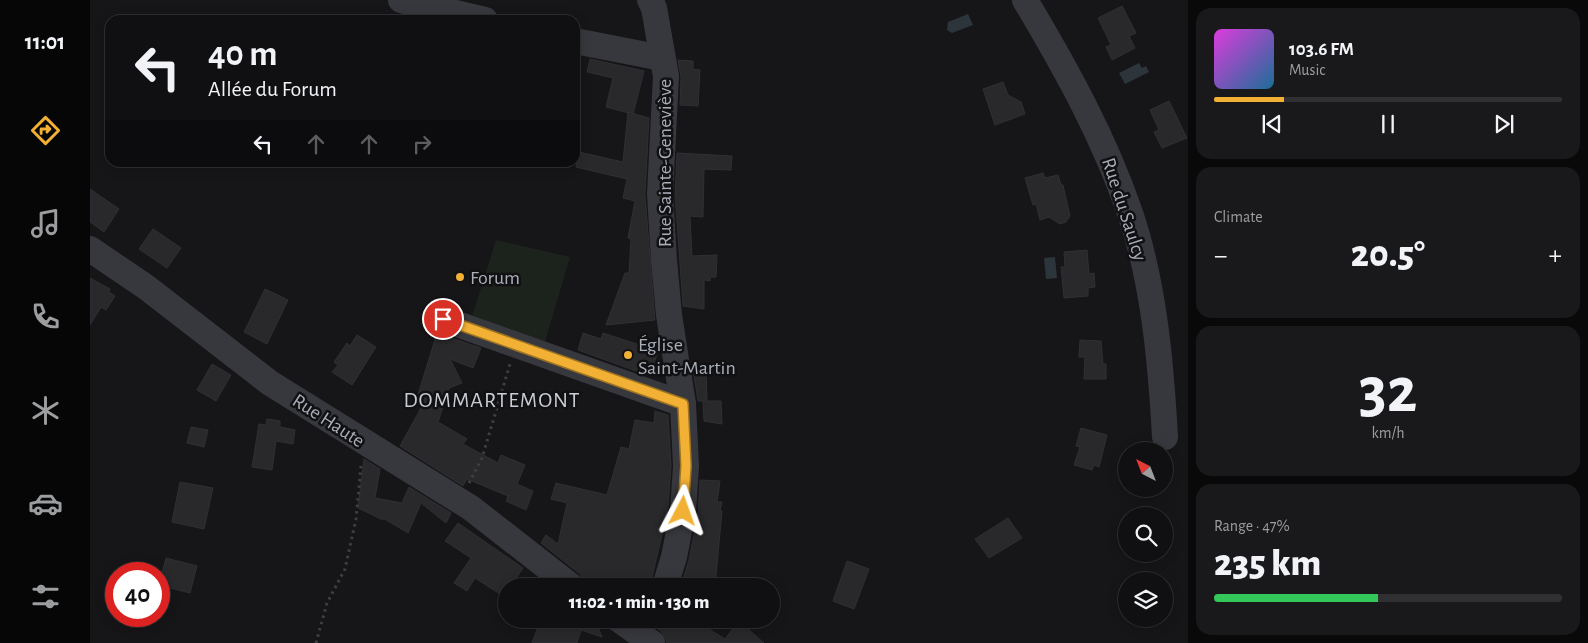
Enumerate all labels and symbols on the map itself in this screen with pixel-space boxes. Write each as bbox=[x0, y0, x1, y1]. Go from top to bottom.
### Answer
street label: Rue Sainte-Geneviève bbox=[655, 79, 675, 247]
street label: Rue du Saulcy bbox=[1098, 155, 1150, 264]
place label: Forum bbox=[470, 268, 520, 288]
marker: Forum bbox=[454, 271, 466, 283]
pin bbox=[422, 298, 464, 340]
place label: Église Saint-Martin bbox=[638, 334, 736, 378]
marker: Église Saint-Martin bbox=[622, 349, 634, 361]
district label: DOMMARTEMONT bbox=[403, 389, 581, 411]
street label: Rue Haute bbox=[289, 390, 368, 451]
north arrow bbox=[1118, 442, 1172, 498]
position arrow bbox=[656, 484, 708, 536]
speed limit sign: 40 bbox=[105, 562, 170, 627]

